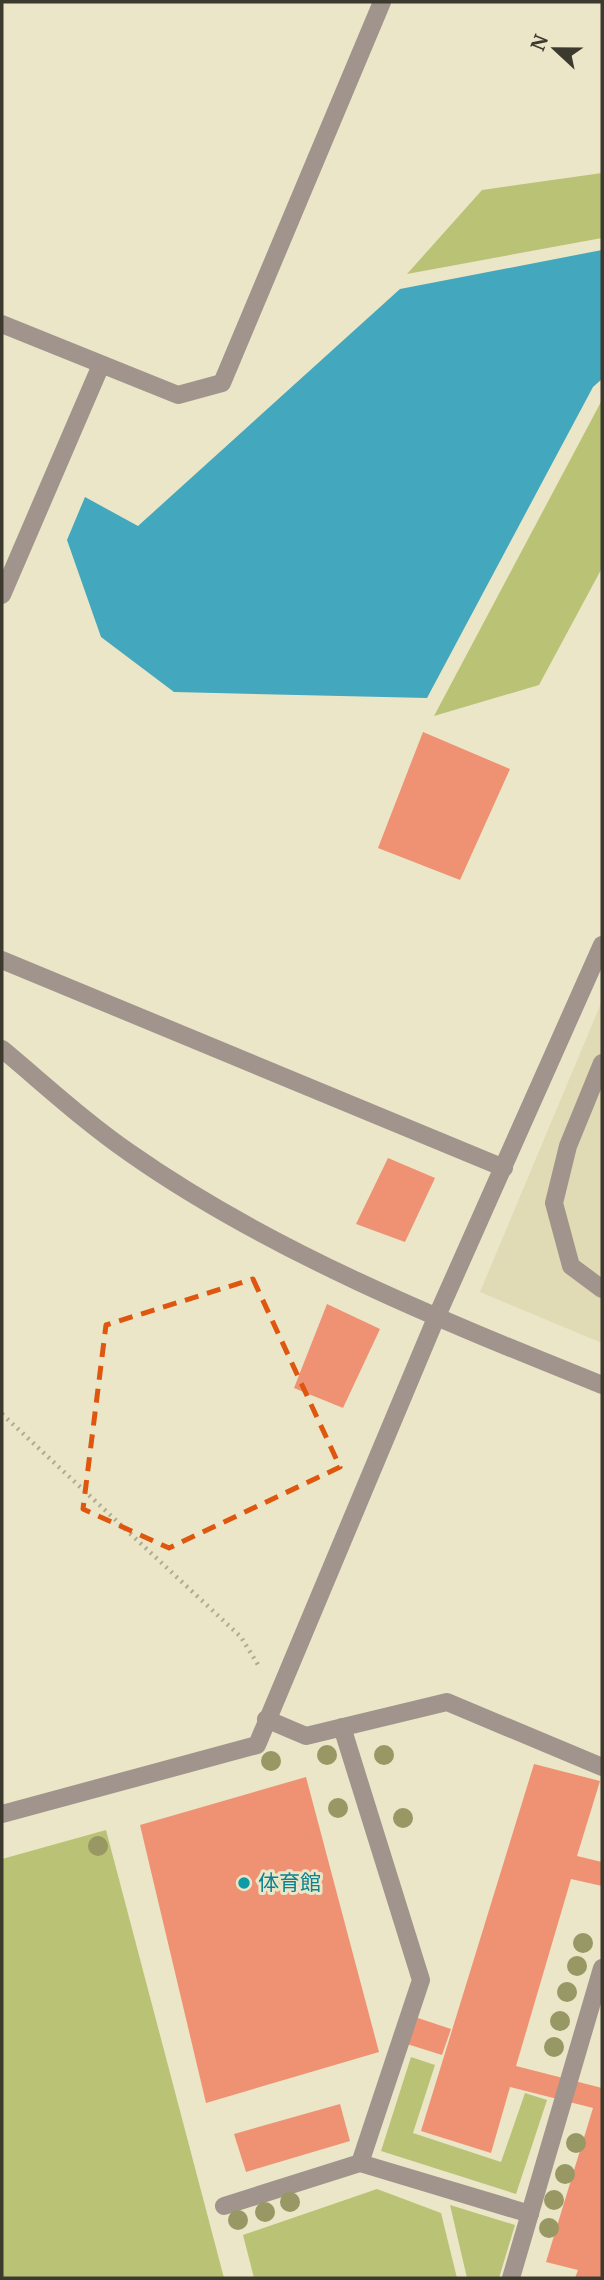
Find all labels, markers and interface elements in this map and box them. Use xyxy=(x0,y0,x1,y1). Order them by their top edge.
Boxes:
north arrow xyxy=(520,14,590,84)
text: N xyxy=(525,31,553,54)
place label: 体育館 xyxy=(258,1869,321,1896)
marker: 体育館 xyxy=(236,1875,252,1891)

